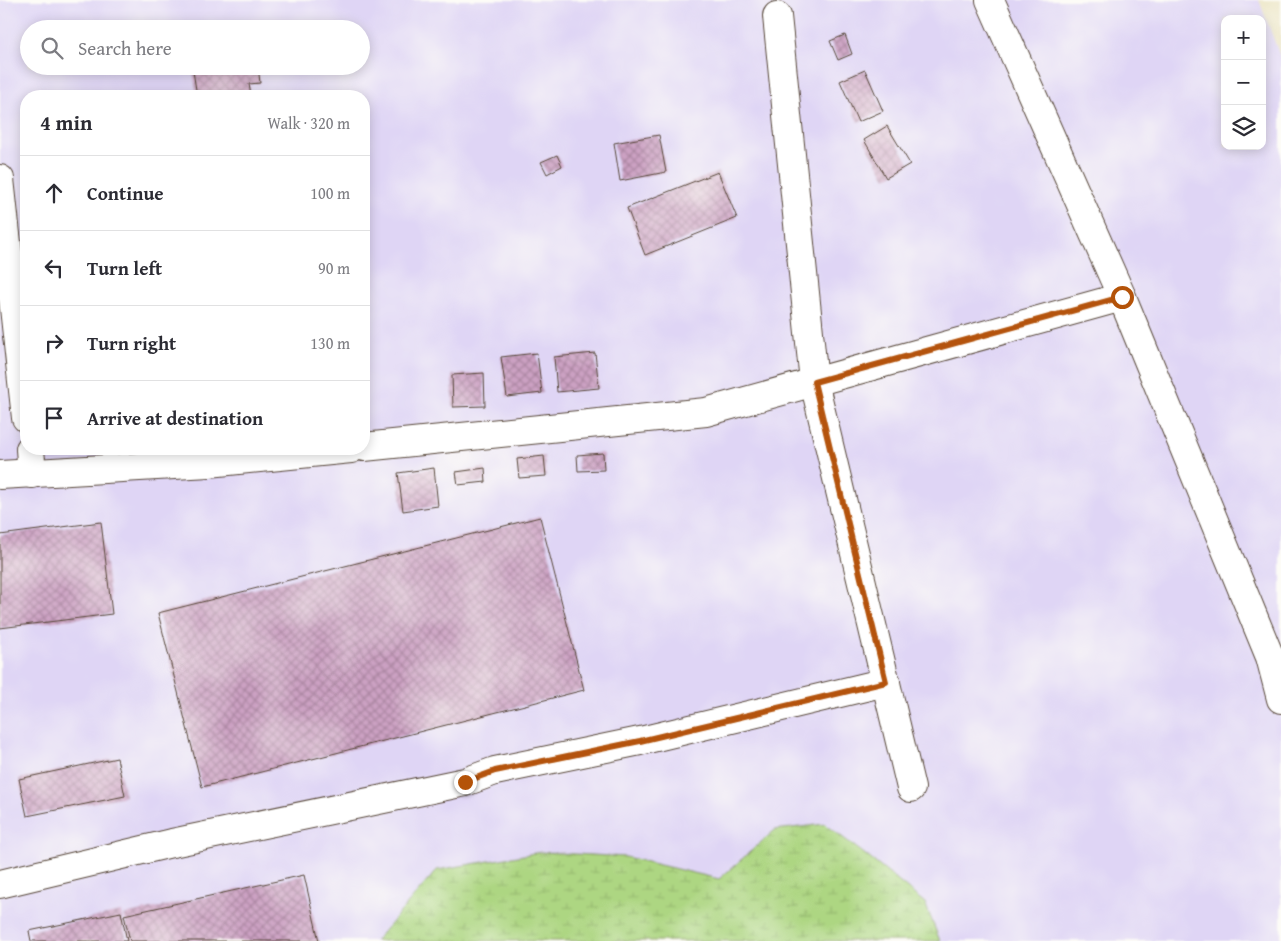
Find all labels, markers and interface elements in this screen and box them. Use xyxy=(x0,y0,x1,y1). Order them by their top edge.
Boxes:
map controls xyxy=(1221,15,1266,150)
button: + xyxy=(1221,15,1266,60)
search box xyxy=(20,20,370,75)
icon: search xyxy=(38,34,66,62)
text: Search here xyxy=(78,34,172,62)
button: − xyxy=(1221,60,1266,105)
button: layers xyxy=(1221,105,1266,150)
text: 4 min xyxy=(40,107,92,138)
text: Walk · 320 m xyxy=(267,111,350,135)
icon: ahead xyxy=(40,179,68,207)
text: Continue xyxy=(87,179,164,207)
text: 100 m xyxy=(310,181,350,205)
icon: left xyxy=(40,254,68,282)
text: Turn left xyxy=(87,254,162,282)
text: 90 m xyxy=(318,256,350,280)
route start xyxy=(1111,286,1134,309)
icon: right xyxy=(40,329,68,357)
text: Turn right xyxy=(87,329,176,357)
text: 130 m xyxy=(310,331,350,355)
icon: arrive xyxy=(40,404,68,432)
text: Arrive at destination xyxy=(87,404,263,432)
route end xyxy=(454,771,477,794)

